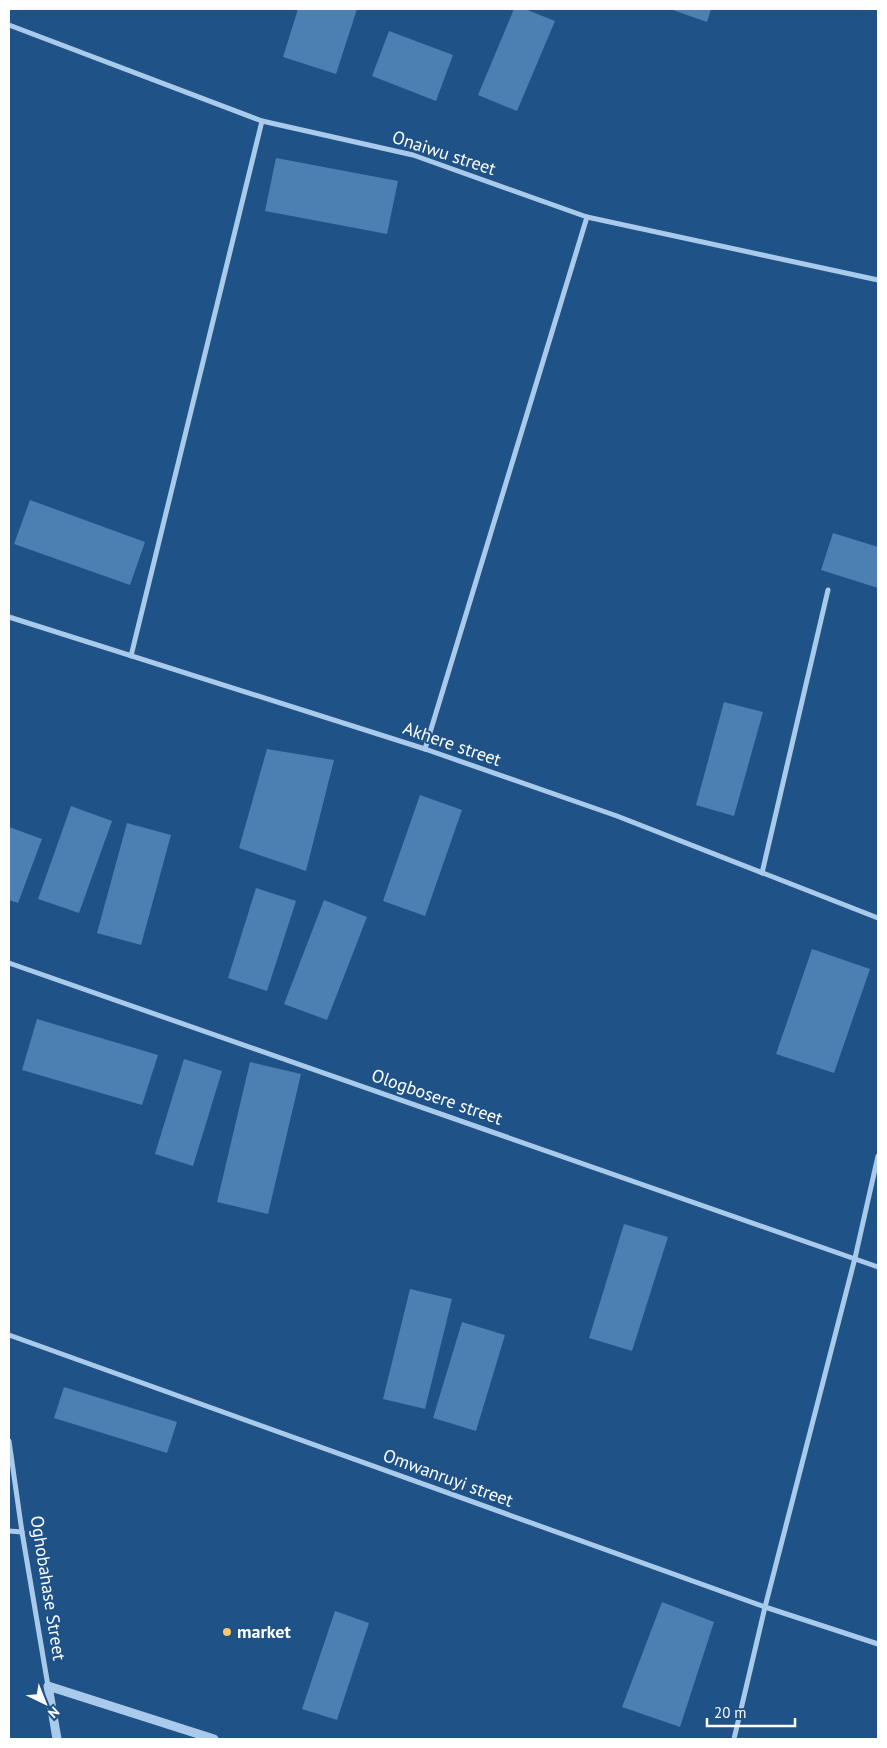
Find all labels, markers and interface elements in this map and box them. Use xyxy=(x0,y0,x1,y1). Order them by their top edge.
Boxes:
street label: Onaiwu street xyxy=(389,125,499,180)
street label: Akhere street xyxy=(400,716,504,771)
street label: Ologbosere street xyxy=(369,1063,506,1130)
street label: Omwanruyi street xyxy=(380,1443,516,1512)
street label: Oghobahase Street xyxy=(26,1514,71,1662)
place label: market xyxy=(237,1620,292,1643)
marker: market xyxy=(221,1626,233,1638)
north arrow xyxy=(20,1678,70,1728)
scale bar xyxy=(707,1696,794,1728)
text: N xyxy=(44,1703,63,1722)
text: 20 m xyxy=(714,1703,747,1722)

